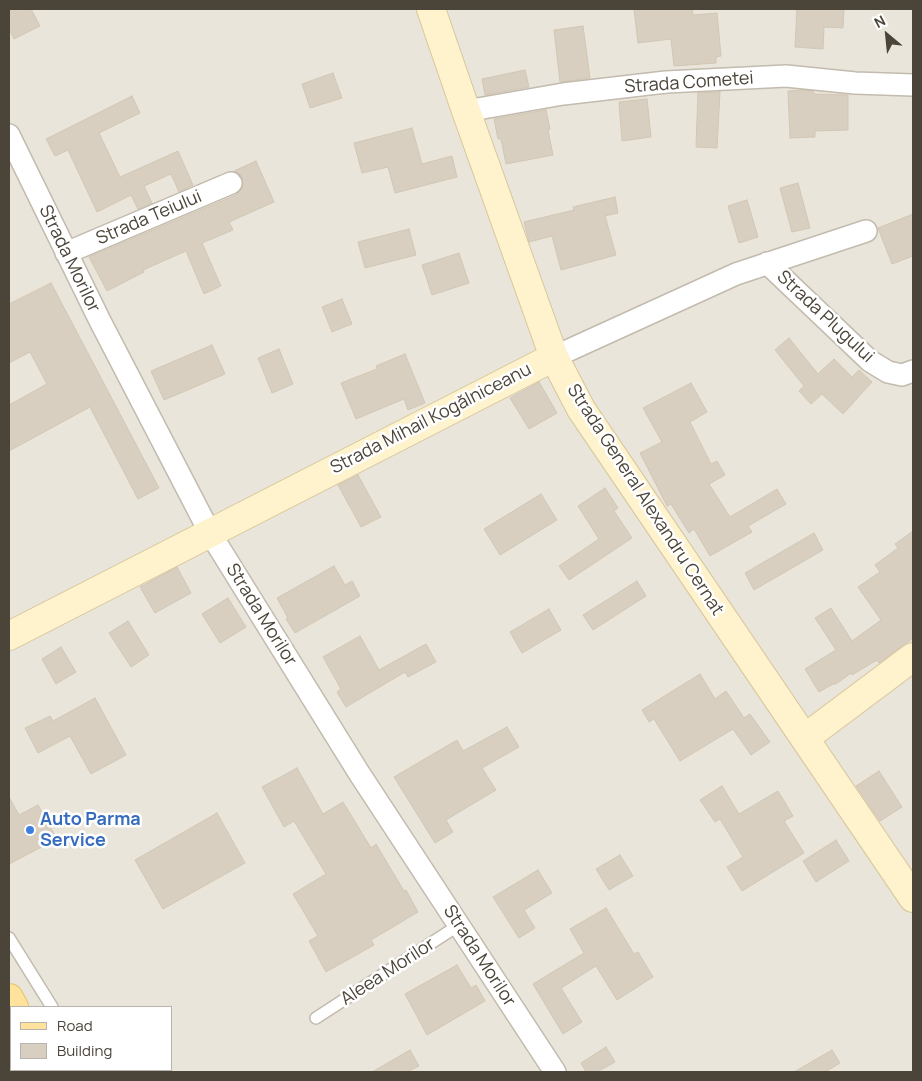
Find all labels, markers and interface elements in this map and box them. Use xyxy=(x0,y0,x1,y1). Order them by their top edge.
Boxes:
north arrow xyxy=(862,10,912,60)
text: N xyxy=(871,11,889,32)
street label: Strada Cometei xyxy=(624,68,754,98)
street label: Strada Teiului xyxy=(93,186,205,250)
street label: Strada Morilor xyxy=(34,202,104,316)
street label: Strada Plugului xyxy=(772,267,878,367)
street label: Strada Mihail Kogălniceanu xyxy=(327,359,535,479)
street label: Strada General Alexandru Cernat xyxy=(562,380,728,620)
street label: Strada Morilor xyxy=(221,560,301,670)
place label: Auto Parma Service xyxy=(40,809,141,852)
marker: Auto Parma Service xyxy=(24,824,36,836)
street label: Strada Morilor xyxy=(438,901,520,1011)
street label: Aleea Morilor xyxy=(337,934,439,1010)
legend xyxy=(10,1006,172,1071)
text: Road xyxy=(57,1015,93,1036)
text: Building xyxy=(57,1040,112,1061)

